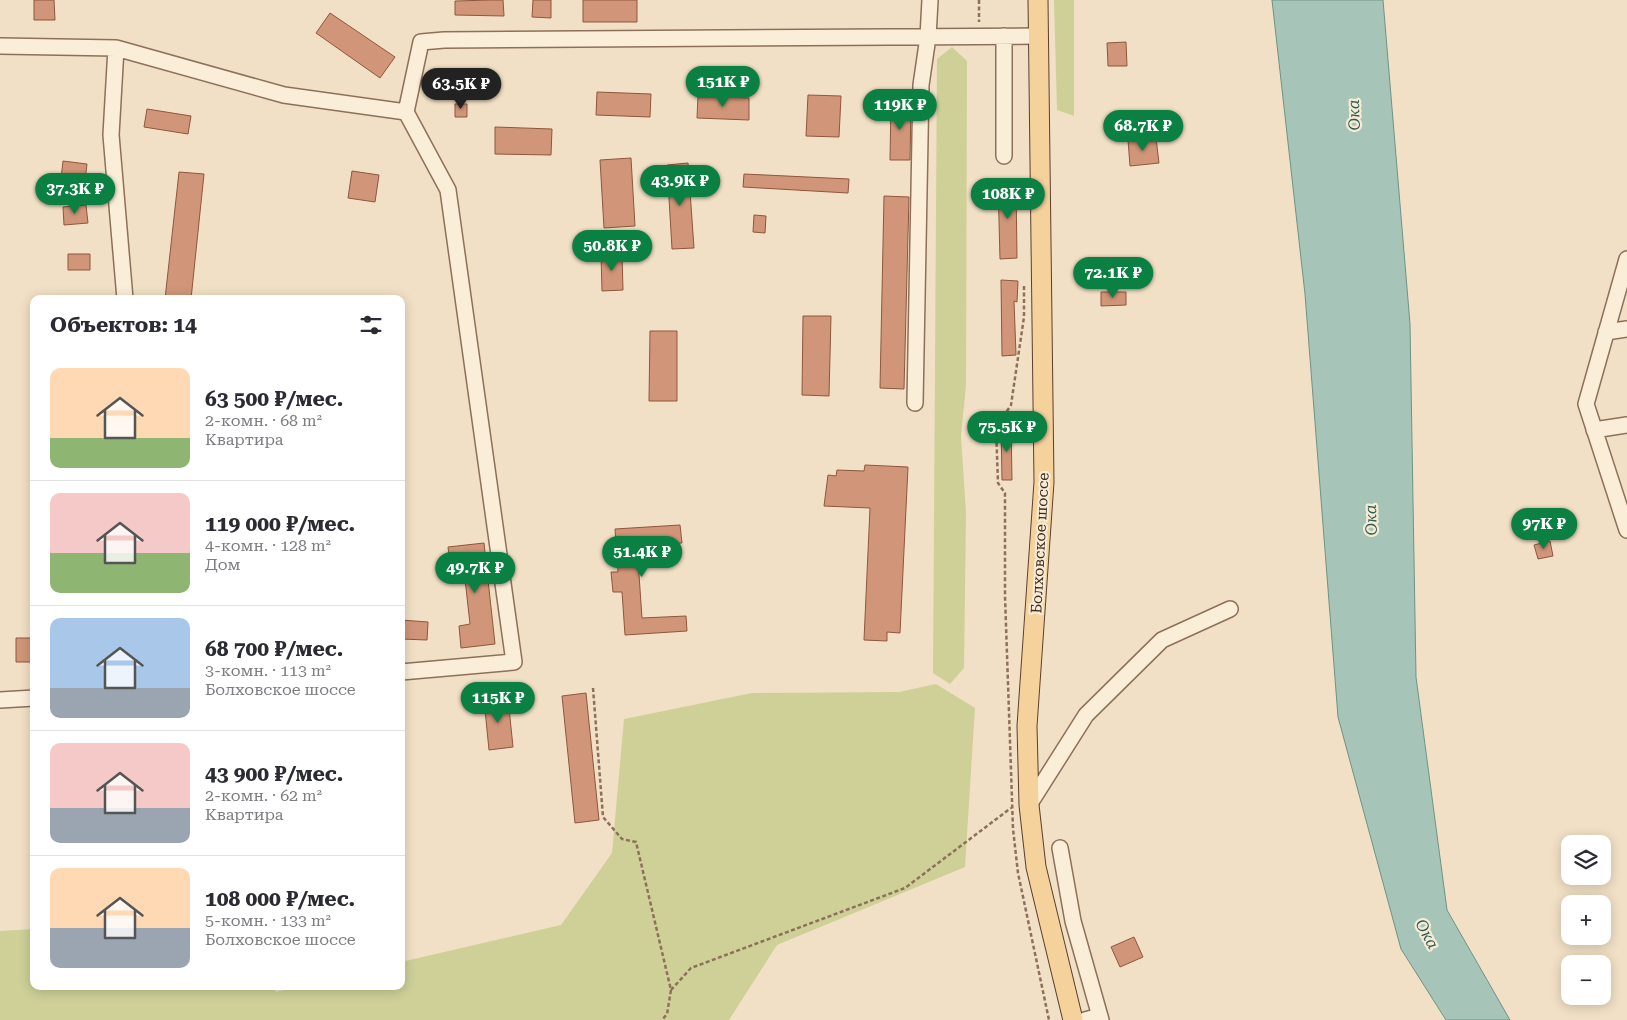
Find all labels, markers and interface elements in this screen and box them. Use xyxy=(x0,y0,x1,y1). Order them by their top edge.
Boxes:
pin: 151K ₽ xyxy=(682,66,764,108)
pin: 63.5K ₽ xyxy=(415,68,507,110)
text: 151K ₽ xyxy=(697,72,749,91)
text: 63.5K ₽ xyxy=(432,74,490,93)
pin: 119K ₽ xyxy=(859,88,941,131)
text: 119K ₽ xyxy=(874,95,926,114)
water label: Ока xyxy=(1344,99,1364,131)
pin: 68.7K ₽ xyxy=(1097,110,1189,152)
text: 68.7K ₽ xyxy=(1114,116,1172,135)
pin: 43.9K ₽ xyxy=(634,164,726,207)
text: 43.9K ₽ xyxy=(651,171,709,190)
pin: 37.3K ₽ xyxy=(29,172,121,215)
pin: 108K ₽ xyxy=(967,178,1049,220)
text: 37.3K ₽ xyxy=(46,179,104,198)
text: 108K ₽ xyxy=(982,184,1034,203)
pin: 50.8K ₽ xyxy=(566,230,658,272)
text: 50.8K ₽ xyxy=(583,236,641,255)
pin: 72.1K ₽ xyxy=(1067,256,1159,299)
text: 72.1K ₽ xyxy=(1084,263,1142,282)
icon: filters xyxy=(357,311,385,339)
text: Объектов: 14 xyxy=(50,313,197,337)
text: 63 500 ₽/мес. xyxy=(205,387,343,411)
icon: home xyxy=(90,388,150,448)
pin: 75.5K ₽ xyxy=(961,410,1053,453)
text: 2-комн. · 68 m² xyxy=(205,411,322,430)
text: 75.5K ₽ xyxy=(978,417,1036,436)
text: Квартира xyxy=(205,430,283,449)
street label: Болховское шоссе xyxy=(1027,472,1053,614)
water label: Ока xyxy=(1361,504,1381,536)
pin: 97K ₽ xyxy=(1509,508,1579,550)
text: 119 000 ₽/мес. xyxy=(205,512,355,536)
icon: home xyxy=(90,513,150,573)
text: 97K ₽ xyxy=(1522,514,1566,533)
text: 4-комн. · 128 m² xyxy=(205,536,331,555)
pin: 51.4K ₽ xyxy=(596,536,688,578)
text: 51.4K ₽ xyxy=(613,542,671,561)
pin: 49.7K ₽ xyxy=(429,552,521,594)
text: Дом xyxy=(205,555,241,574)
text: 49.7K ₽ xyxy=(446,558,504,577)
text: 68 700 ₽/мес. xyxy=(205,637,343,661)
icon: home xyxy=(90,638,150,698)
text: 3-комн. · 113 m² xyxy=(205,661,331,680)
text: Болховское шоссе xyxy=(205,680,356,699)
pin: 115K ₽ xyxy=(457,682,539,724)
text: 115K ₽ xyxy=(472,688,524,707)
text: 43 900 ₽/мес. xyxy=(205,762,343,786)
icon: home xyxy=(90,763,150,823)
text: 2-комн. · 62 m² xyxy=(205,786,322,805)
text: Квартира xyxy=(205,805,283,824)
map controls xyxy=(1561,835,1611,1005)
button: layers xyxy=(1561,835,1611,885)
text: 108 000 ₽/мес. xyxy=(205,887,355,911)
icon: home xyxy=(90,888,150,948)
button: + xyxy=(1561,895,1611,945)
text: 5-комн. · 133 m² xyxy=(205,911,331,930)
water label: Ока xyxy=(1411,916,1443,952)
text: Болховское шоссе xyxy=(205,930,356,949)
button: − xyxy=(1561,955,1611,1005)

